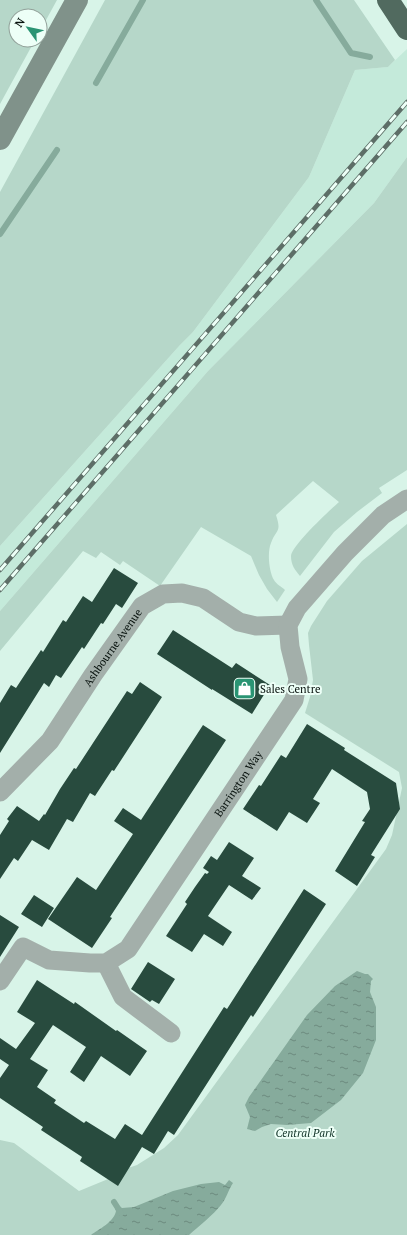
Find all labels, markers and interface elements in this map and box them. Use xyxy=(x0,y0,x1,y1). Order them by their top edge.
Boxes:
north arrow xyxy=(8,8,48,48)
text: N xyxy=(11,15,28,30)
street label: Ashbourne Avenue xyxy=(80,605,145,689)
shop icon: Sales Centre xyxy=(231,676,257,702)
place label: Sales Centre xyxy=(260,682,321,696)
street label: Barrington Way xyxy=(211,748,266,819)
park label: Central Park xyxy=(275,1126,335,1140)

